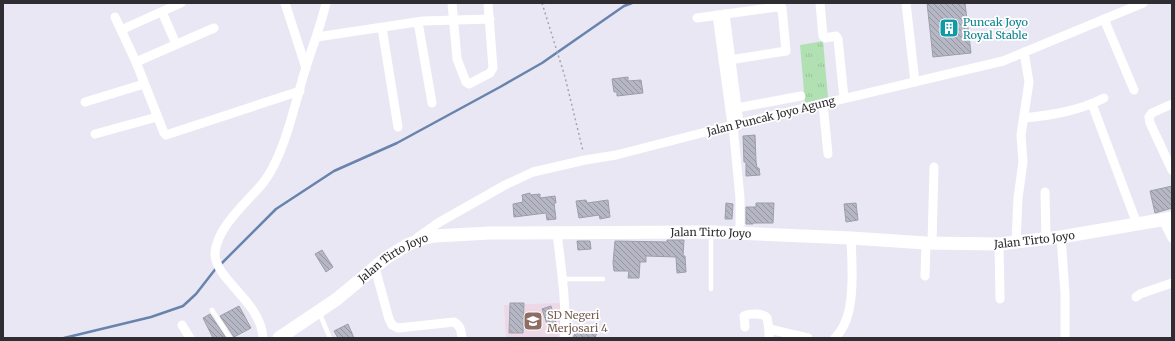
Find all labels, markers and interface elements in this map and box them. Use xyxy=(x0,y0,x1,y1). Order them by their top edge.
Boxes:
place label: Puncak Joyo Royal Stable xyxy=(963,15,1029,42)
building icon: Puncak Joyo Royal Stable xyxy=(938,17,960,39)
street label: Jalan Puncak Joyo Agung xyxy=(704,93,837,139)
street label: Jalan Tirto Joyo xyxy=(669,225,752,241)
street label: Jalan Tirto Joyo xyxy=(993,228,1076,251)
street label: Jalan Tirto Joyo xyxy=(354,230,431,286)
place label: SD Negeri Merjosari 4 xyxy=(547,308,608,335)
school or university icon: SD Negeri Merjosari 4 xyxy=(522,310,544,332)

